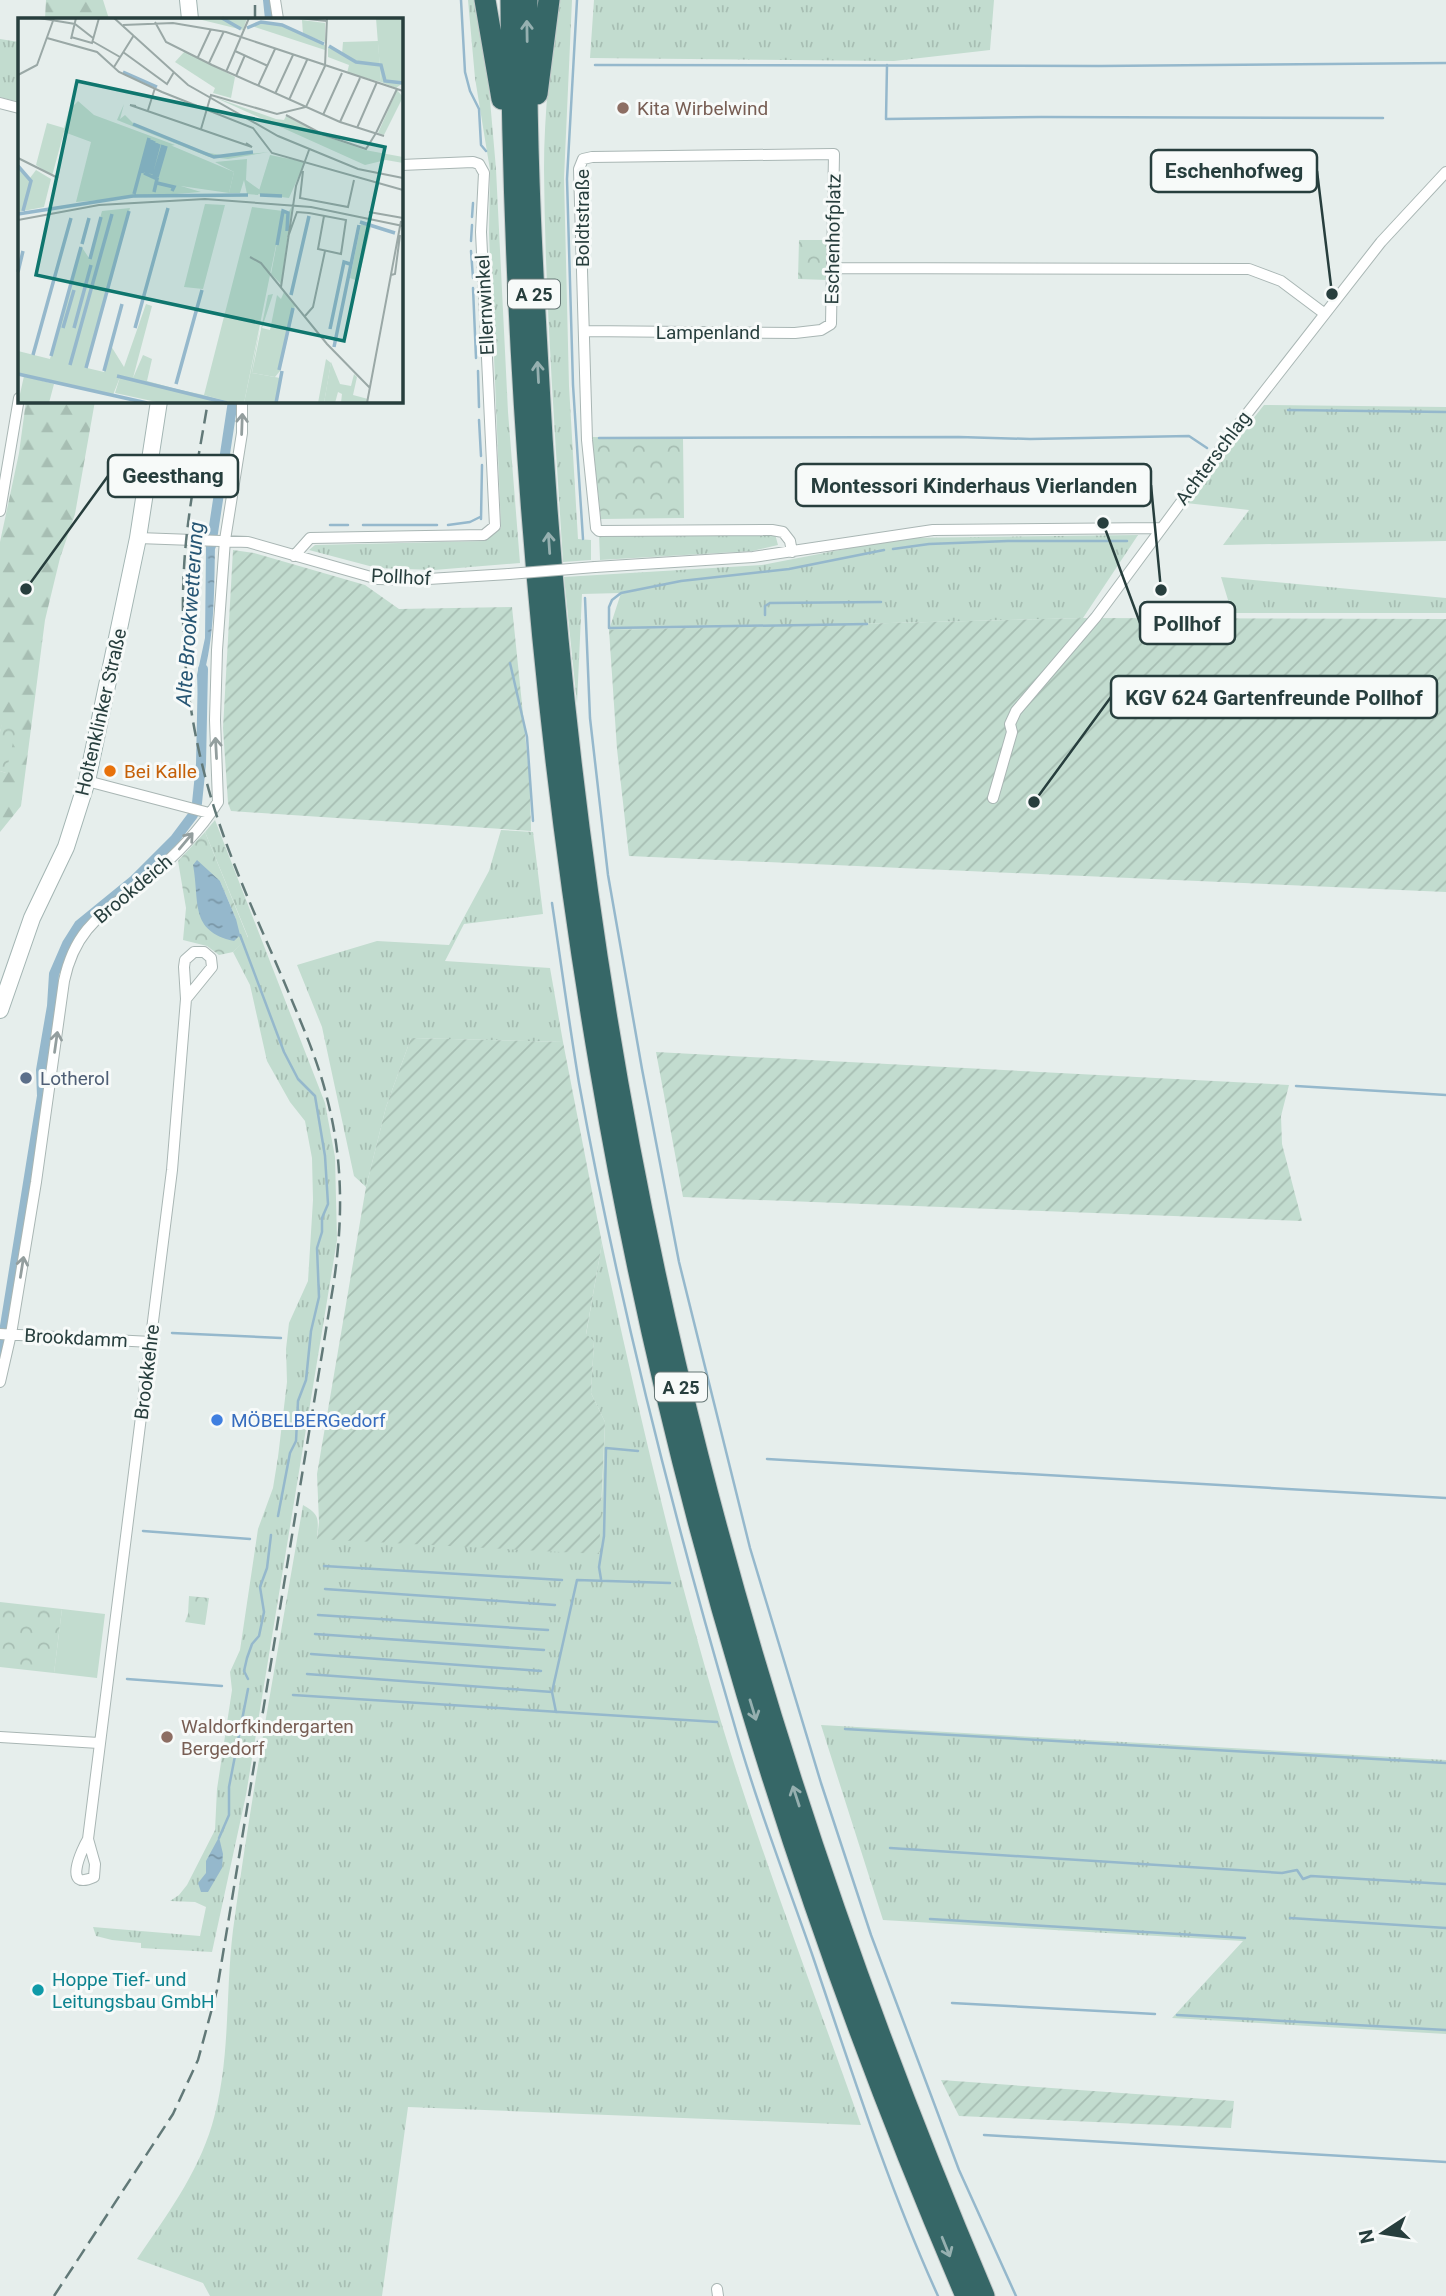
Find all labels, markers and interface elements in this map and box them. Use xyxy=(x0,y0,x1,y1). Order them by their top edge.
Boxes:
inset map xyxy=(18,18,402,402)
one-way arrow xyxy=(520,20,534,43)
place label: Kita Wirbelwind xyxy=(637,97,768,120)
marker: Kita Wirbelwind xyxy=(615,100,631,116)
callout: Eschenhofweg xyxy=(1151,150,1317,192)
text: Eschenhofweg xyxy=(1165,159,1303,183)
street label: Boldtstraße xyxy=(571,169,594,267)
street label: Eschenhofplatz xyxy=(820,173,846,305)
street label: Ellernwinkel xyxy=(471,254,499,356)
road number: A 25 xyxy=(508,280,560,308)
street label: Lampenland xyxy=(656,321,760,344)
one-way arrow xyxy=(531,361,544,383)
street label: Achterschlag xyxy=(1170,407,1256,509)
one-way arrow xyxy=(235,413,248,436)
callout: Geesthang xyxy=(108,455,238,497)
text: Geesthang xyxy=(122,464,224,488)
callout: Montessori Kinderhaus Vierlanden xyxy=(796,464,1151,506)
text: Montessori Kinderhaus Vierlanden xyxy=(811,474,1137,498)
water label: Alte Brookwetterung xyxy=(172,521,208,708)
one-way arrow xyxy=(542,532,555,554)
street label: Pollhof xyxy=(371,564,432,590)
callout: Pollhof xyxy=(1140,602,1235,644)
text: Pollhof xyxy=(1153,612,1221,636)
street label: Holtenklinker Straße xyxy=(71,626,131,798)
callout: KGV 624 Gartenfreunde Pollhof xyxy=(1111,676,1437,718)
text: KGV 624 Gartenfreunde Pollhof xyxy=(1125,686,1423,710)
one-way arrow xyxy=(210,737,223,760)
place label: Bei Kalle xyxy=(124,760,197,783)
marker: Bei Kalle xyxy=(102,763,118,779)
one-way arrow xyxy=(178,832,194,850)
street label: Brookdeich xyxy=(89,850,177,928)
one-way arrow xyxy=(50,1031,63,1054)
place label: Lotherol xyxy=(40,1067,110,1090)
marker: Lotherol xyxy=(18,1070,34,1086)
one-way arrow xyxy=(16,1256,29,1279)
street label: Brookkehre xyxy=(130,1323,164,1421)
street label: Brookdamm xyxy=(24,1324,128,1352)
road number: A 25 xyxy=(655,1372,707,1402)
place label: MÖBELBERGedorf xyxy=(231,1409,386,1432)
marker: MÖBELBERGedorf xyxy=(209,1412,225,1428)
one-way arrow xyxy=(748,1699,760,1721)
place label: Waldorfkindergarten Bergedorf xyxy=(181,1715,354,1760)
marker: Waldorfkindergarten Bergedorf xyxy=(159,1729,175,1745)
one-way arrow xyxy=(789,1786,802,1808)
place label: Hoppe Tief- und Leitungsbau GmbH xyxy=(52,1968,215,2013)
marker: Hoppe Tief- und Leitungsbau GmbH xyxy=(30,1982,46,1998)
north arrow xyxy=(1348,2198,1418,2268)
text: N xyxy=(1354,2227,1380,2245)
one-way arrow xyxy=(940,2236,953,2257)

